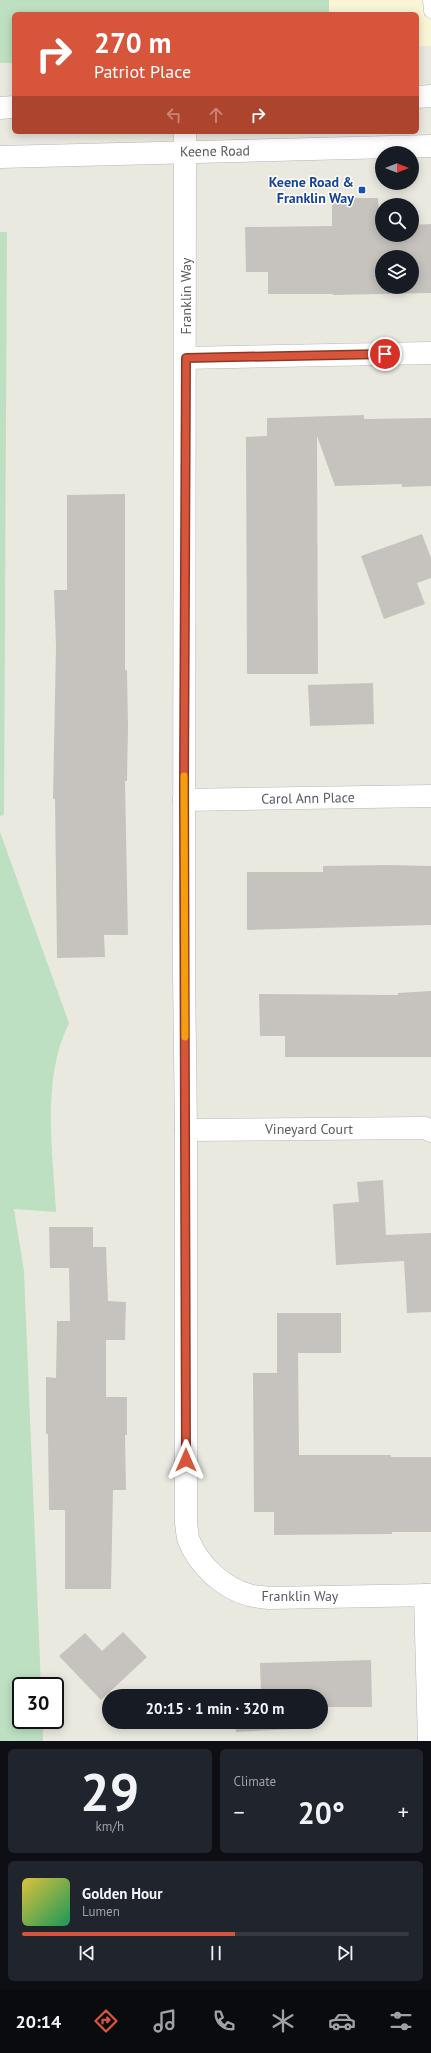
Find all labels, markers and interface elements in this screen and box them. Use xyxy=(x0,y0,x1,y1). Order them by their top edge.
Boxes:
text: 270 m xyxy=(94,24,171,61)
icon: right xyxy=(28,28,80,80)
text: Patriot Place xyxy=(94,60,191,83)
icon: left xyxy=(163,104,185,126)
icon: ahead xyxy=(205,104,227,126)
icon: right xyxy=(247,104,269,126)
street label: Keene Road xyxy=(180,141,250,161)
north arrow xyxy=(375,146,419,190)
map controls xyxy=(375,146,419,294)
place label: Keene Road & Franklin Way xyxy=(269,173,354,207)
marker: Keene Road & Franklin Way xyxy=(357,185,367,195)
button: search xyxy=(375,198,419,242)
button: layers xyxy=(375,250,419,294)
street label: Franklin Way xyxy=(177,257,195,334)
pin xyxy=(368,337,402,371)
icon: arrive xyxy=(374,343,396,365)
street label: Carol Ann Place xyxy=(261,788,355,808)
street label: Vineyard Court xyxy=(264,1120,353,1138)
position arrow xyxy=(165,1439,207,1481)
street label: Franklin Way xyxy=(262,1587,339,1605)
speed limit sign: 30 xyxy=(12,1677,64,1729)
text: 20:15 · 1 min · 320 m xyxy=(146,1699,284,1718)
text: 29 xyxy=(80,1758,139,1825)
text: Climate xyxy=(234,1773,276,1790)
text: 20° xyxy=(298,1793,345,1832)
text: − xyxy=(234,1798,245,1826)
text: + xyxy=(398,1798,409,1826)
text: km/h xyxy=(96,1818,124,1835)
text: Golden Hour xyxy=(82,1884,162,1903)
text: Lumen xyxy=(82,1903,120,1920)
icon: previous xyxy=(76,1942,98,1964)
icon: pause xyxy=(205,1942,227,1964)
icon: next xyxy=(334,1942,356,1964)
icon: directions xyxy=(92,2007,120,2035)
icon: music xyxy=(151,2007,179,2035)
icon: phone xyxy=(210,2007,238,2035)
icon: climate xyxy=(269,2007,297,2035)
icon: car xyxy=(328,2007,356,2035)
icon: filters xyxy=(387,2007,415,2035)
text: 20:14 xyxy=(16,2010,61,2033)

